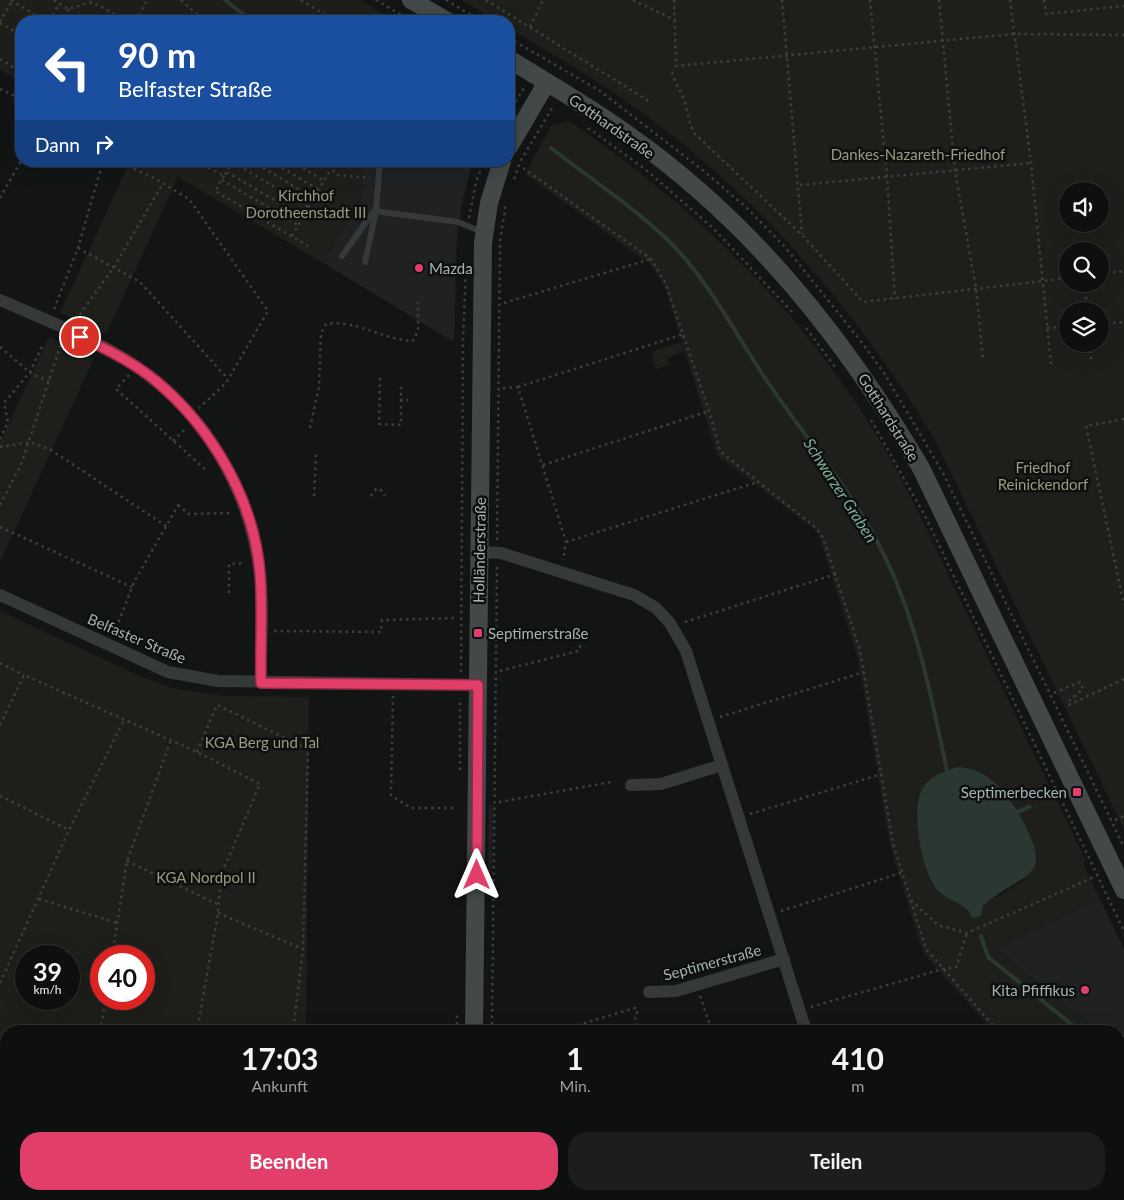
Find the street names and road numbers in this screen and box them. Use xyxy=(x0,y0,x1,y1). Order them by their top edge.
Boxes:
street label: Gotthardstraße xyxy=(566,90,658,162)
street label: Gotthardstraße xyxy=(855,370,923,464)
street label: Holländerstraße xyxy=(469,497,489,603)
street label: Belfaster Straße xyxy=(85,609,189,667)
street label: Septimerstraße xyxy=(661,940,763,984)

